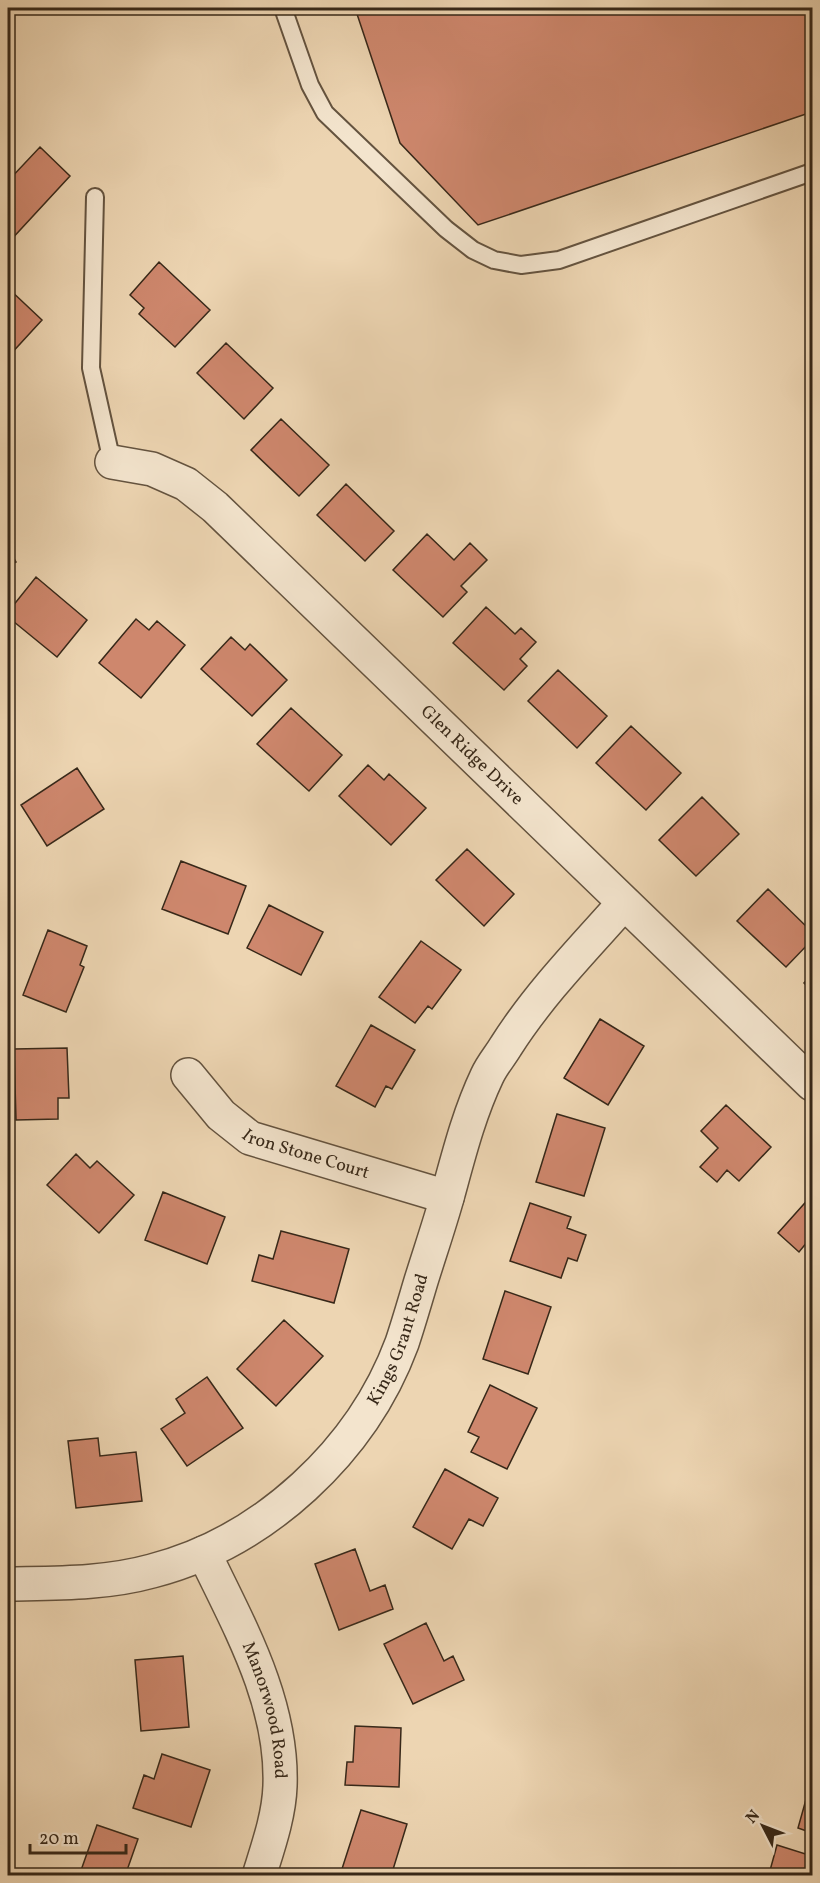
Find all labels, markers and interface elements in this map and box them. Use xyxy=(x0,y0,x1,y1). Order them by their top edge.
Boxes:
street label: Glen Ridge Drive xyxy=(415,699,529,811)
street label: Iron Stone Court xyxy=(236,1123,372,1186)
street label: Kings Grant Road xyxy=(362,1270,435,1410)
street label: Manorwood Road xyxy=(235,1638,293,1779)
north arrow xyxy=(733,1796,793,1856)
text: N xyxy=(741,1805,766,1829)
scale bar xyxy=(30,1817,126,1855)
text: 20 m xyxy=(39,1827,79,1852)

